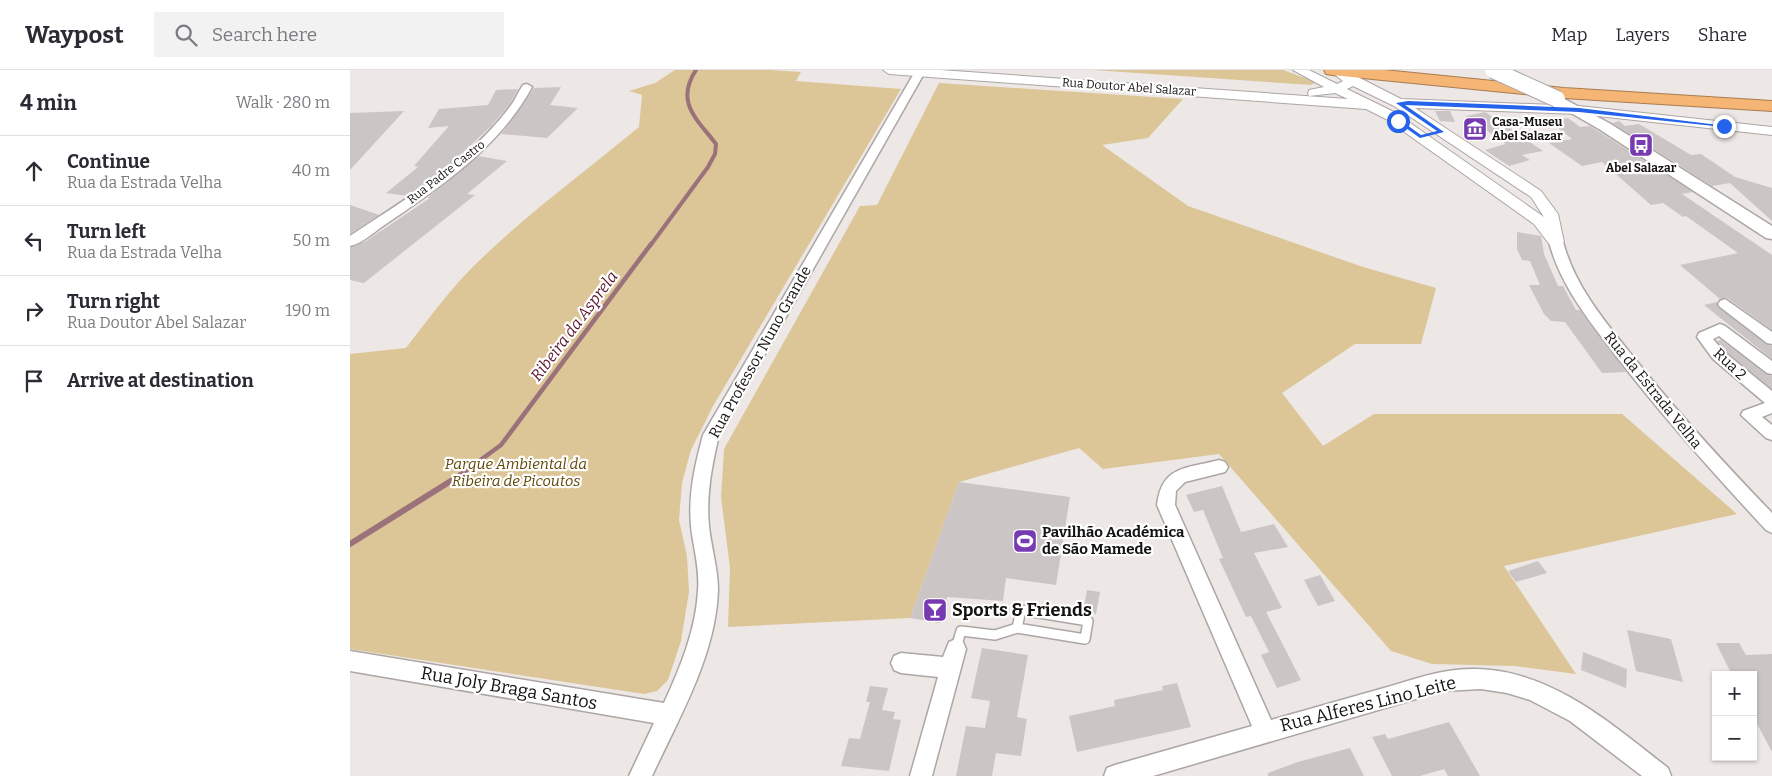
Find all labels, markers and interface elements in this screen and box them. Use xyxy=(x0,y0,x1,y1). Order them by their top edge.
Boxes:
search box xyxy=(154,12,504,57)
text: Waypost xyxy=(25,21,124,49)
icon: search xyxy=(172,21,200,49)
text: Search here xyxy=(212,23,317,46)
text: Map xyxy=(1551,24,1587,46)
text: Layers xyxy=(1615,24,1670,46)
text: Share xyxy=(1698,24,1747,46)
street label: Rua Doutor Abel Salazar xyxy=(1061,75,1197,99)
text: 4 min xyxy=(20,90,77,116)
text: Walk · 280 m xyxy=(236,93,330,112)
route start xyxy=(1387,110,1410,133)
place label: Casa-Museu Abel Salazar xyxy=(1492,115,1563,143)
route end xyxy=(1713,115,1736,138)
museum icon: Casa-Museu Abel Salazar xyxy=(1462,116,1488,142)
bus stop icon: Abel Salazar xyxy=(1628,132,1654,158)
street label: Rua Padre Castro xyxy=(404,137,488,207)
text: Continue xyxy=(67,150,150,173)
icon: ahead xyxy=(20,157,48,185)
text: 40 m xyxy=(292,161,330,180)
place label: Abel Salazar xyxy=(1606,161,1677,175)
text: Rua da Estrada Velha xyxy=(67,173,222,192)
text: Turn left xyxy=(67,220,146,243)
icon: left xyxy=(20,227,48,255)
text: 50 m xyxy=(293,231,330,250)
text: Rua da Estrada Velha xyxy=(67,243,222,262)
street label: Rua Professor Nuno Grande xyxy=(705,263,815,441)
water label: Ribeira da Asprela xyxy=(527,267,621,385)
text: Turn right xyxy=(67,290,160,313)
icon: right xyxy=(20,297,48,325)
text: 190 m xyxy=(285,301,330,320)
text: Rua Doutor Abel Salazar xyxy=(67,313,246,332)
street label: Rua da Estrada Velha xyxy=(1600,328,1706,452)
street label: Rua 2 xyxy=(1710,344,1750,384)
icon: arrive xyxy=(20,367,48,395)
text: Arrive at destination xyxy=(67,369,254,392)
park label: Parque Ambiental da Ribeira de Picoutos xyxy=(445,455,587,490)
place label: Pavilhão Académica de São Mamede xyxy=(1042,523,1185,558)
sports icon: Pavilhão Académica de São Mamede xyxy=(1012,528,1038,554)
bar icon: Sports & Friends xyxy=(922,597,948,623)
place label: Sports & Friends xyxy=(952,599,1092,621)
street label: Rua Joly Braga Santos xyxy=(419,662,599,714)
street label: Rua Alferes Lino Leite xyxy=(1278,671,1458,737)
map controls xyxy=(1712,671,1757,761)
button: + xyxy=(1712,671,1757,716)
button: − xyxy=(1712,716,1757,761)

